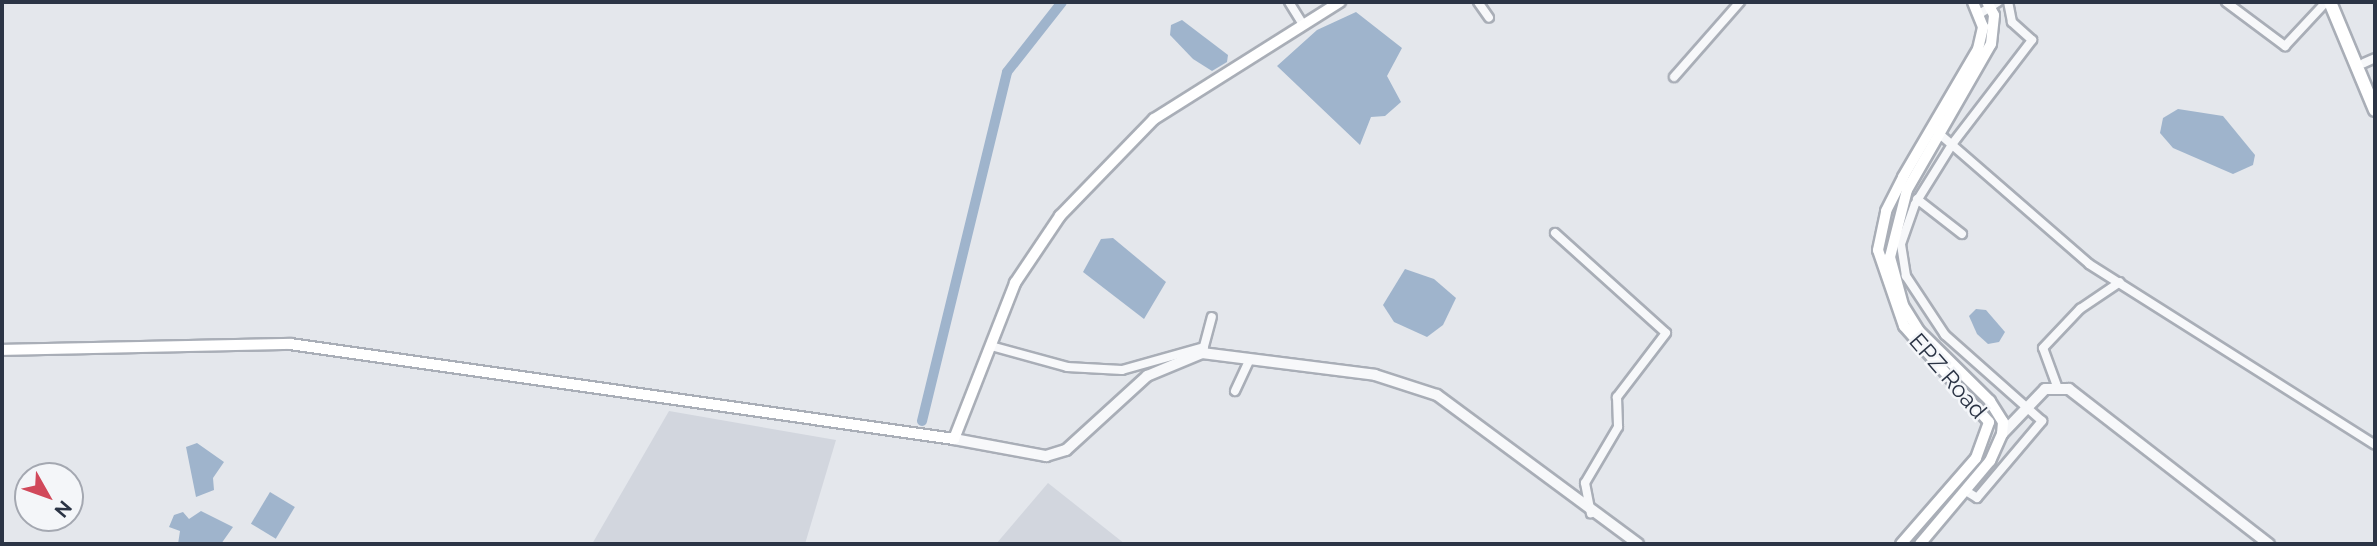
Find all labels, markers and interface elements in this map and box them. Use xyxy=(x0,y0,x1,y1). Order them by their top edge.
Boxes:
street label: EPZ Road xyxy=(1904,328,1992,424)
north arrow xyxy=(14,462,84,532)
text: N xyxy=(50,497,77,522)

